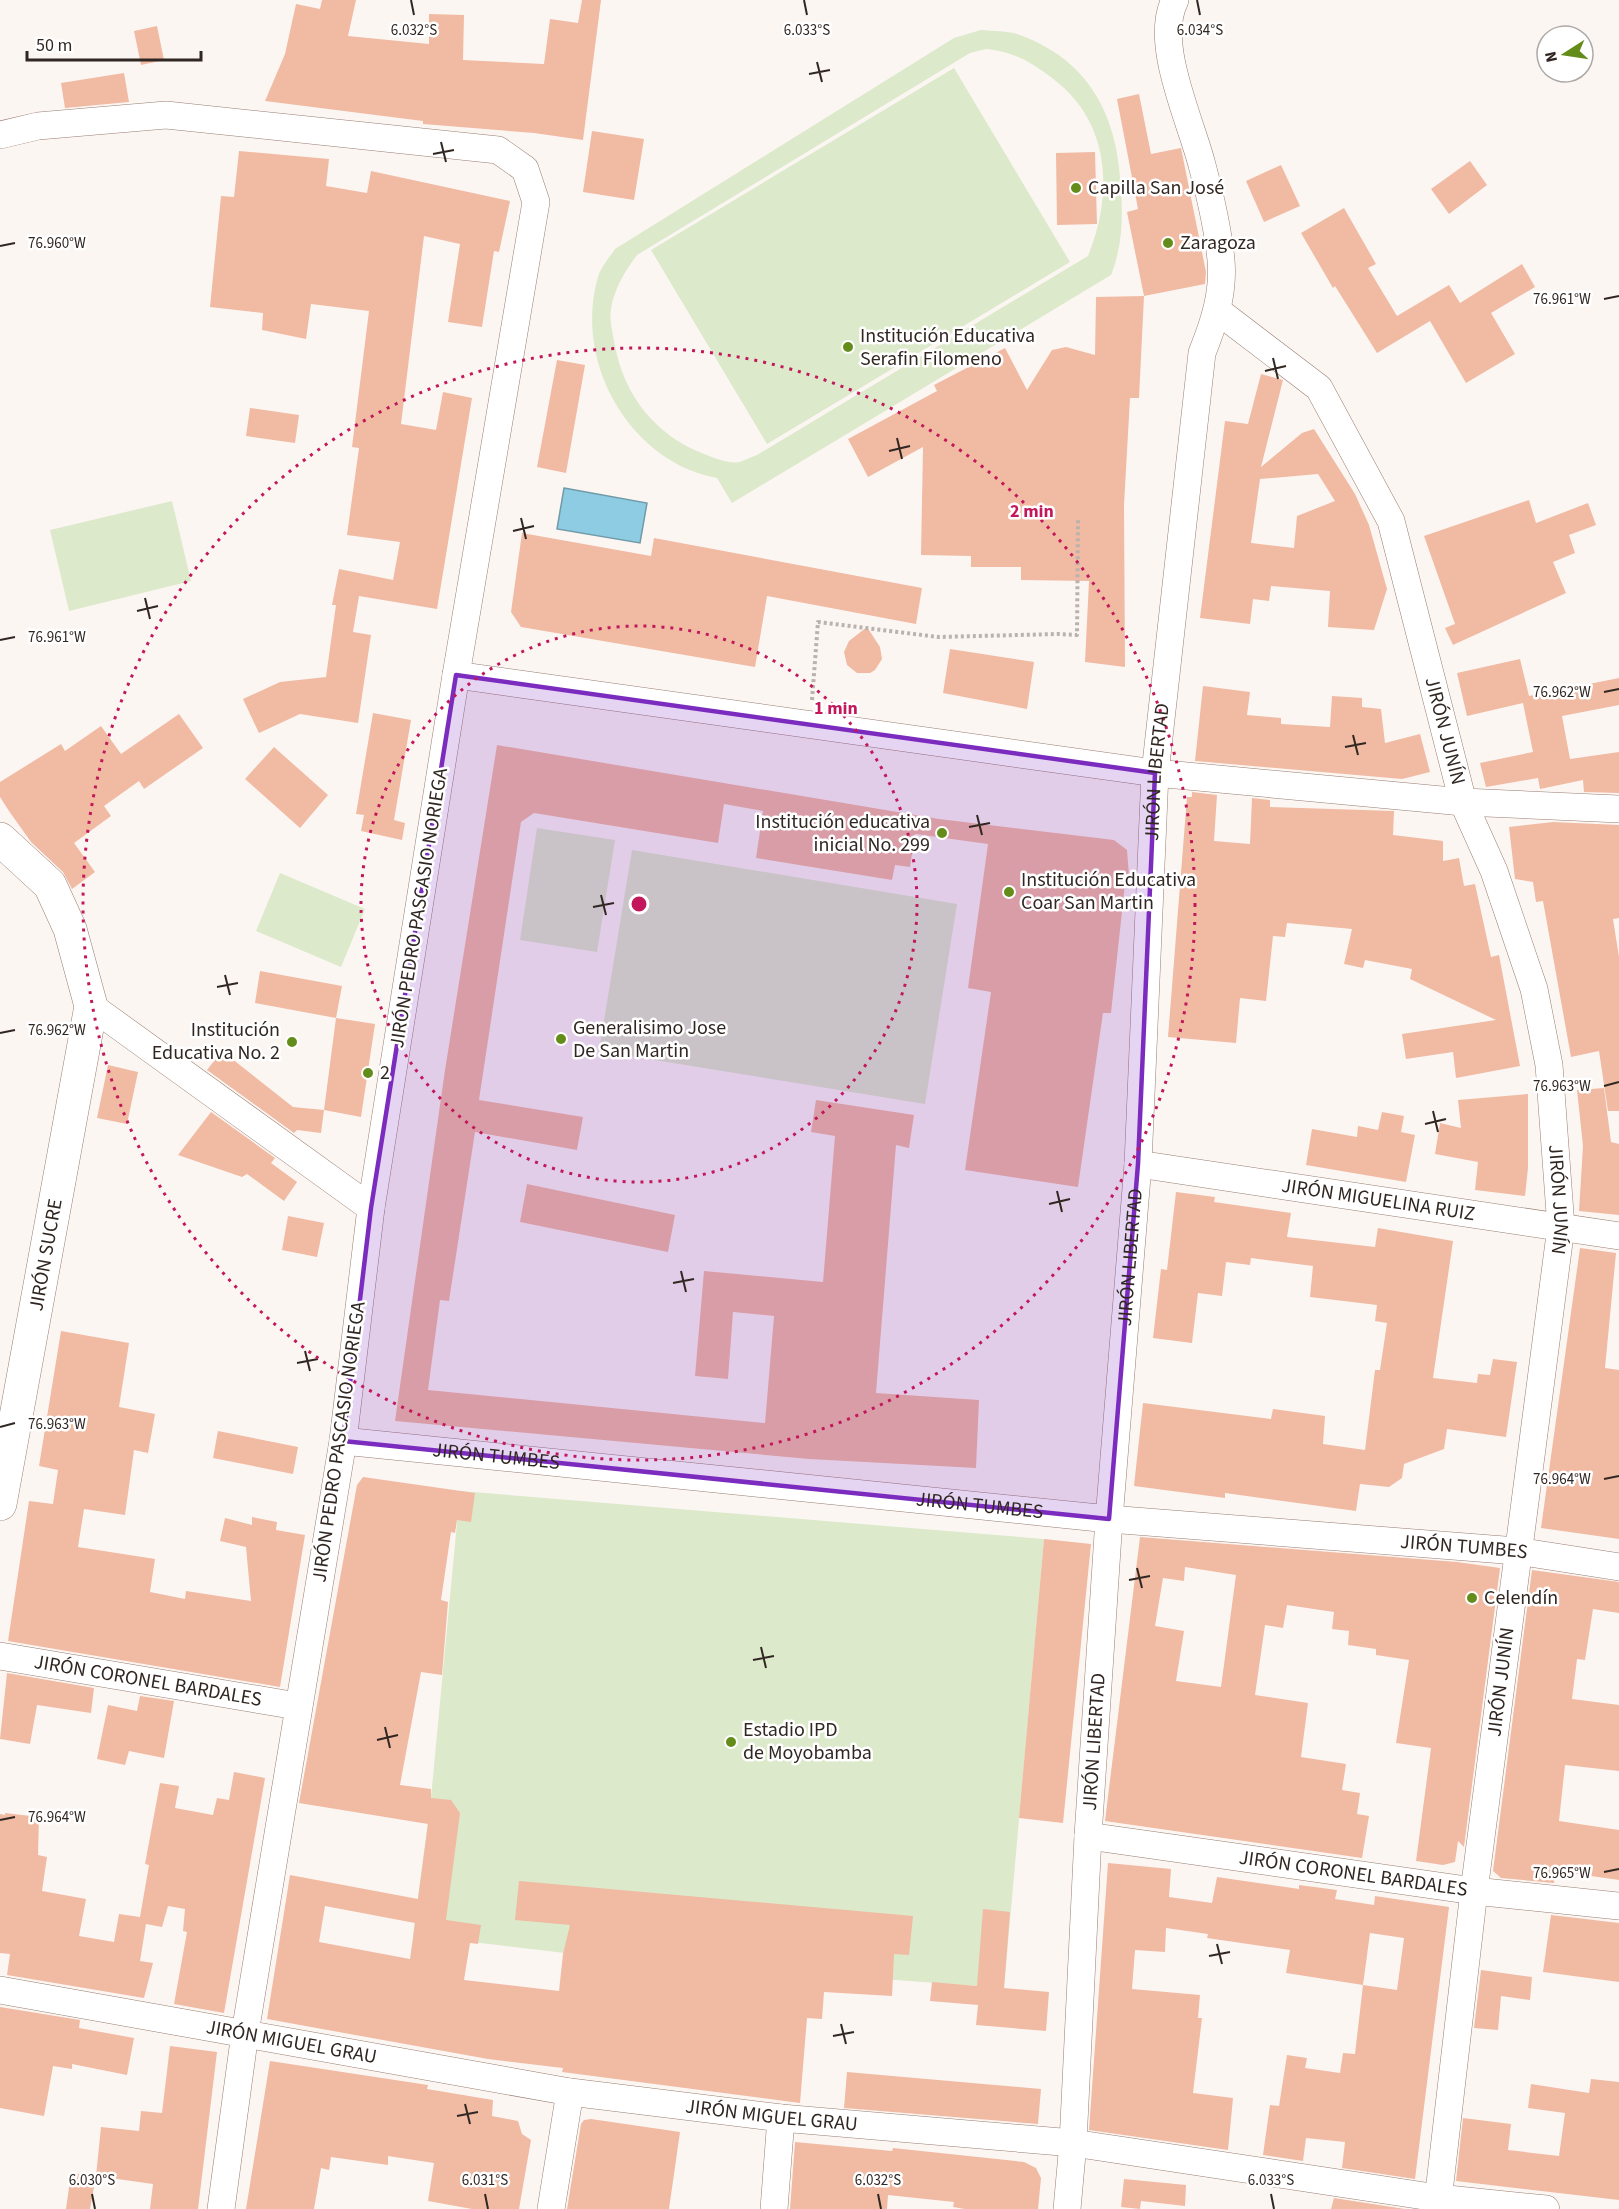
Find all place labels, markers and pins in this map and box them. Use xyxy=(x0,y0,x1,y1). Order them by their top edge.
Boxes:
place label: Capilla San José xyxy=(1088,174,1224,202)
marker: Capilla San José xyxy=(1069,181,1083,195)
place label: Zaragoza xyxy=(1180,229,1256,257)
marker: Zaragoza xyxy=(1161,236,1175,250)
place label: Institución Educativa Serafin Filomeno xyxy=(860,322,1035,373)
marker: Institución Educativa Serafin Filomeno xyxy=(841,340,855,354)
place label: Institución educativa inicial No. 299 xyxy=(755,808,930,859)
marker: Institución educativa inicial No. 299 xyxy=(935,826,949,840)
place label: Institución Educativa Coar San Martin xyxy=(1021,866,1196,917)
marker: Institución Educativa Coar San Martin xyxy=(1002,885,1016,899)
centre of rings xyxy=(629,894,649,914)
place label: Generalisimo Jose De San Martin xyxy=(573,1014,726,1065)
place label: Institución Educativa No. 2 xyxy=(152,1016,280,1067)
marker: Generalisimo Jose De San Martin xyxy=(554,1032,568,1046)
marker: Institución Educativa No. 2 xyxy=(285,1035,299,1049)
place label: 2 xyxy=(380,1059,390,1087)
marker: 2 xyxy=(361,1066,375,1080)
place label: Celendín xyxy=(1484,1584,1558,1612)
marker: Celendín xyxy=(1465,1591,1479,1605)
place label: Estadio IPD de Moyobamba xyxy=(743,1716,872,1767)
marker: Estadio IPD de Moyobamba xyxy=(724,1735,738,1749)

